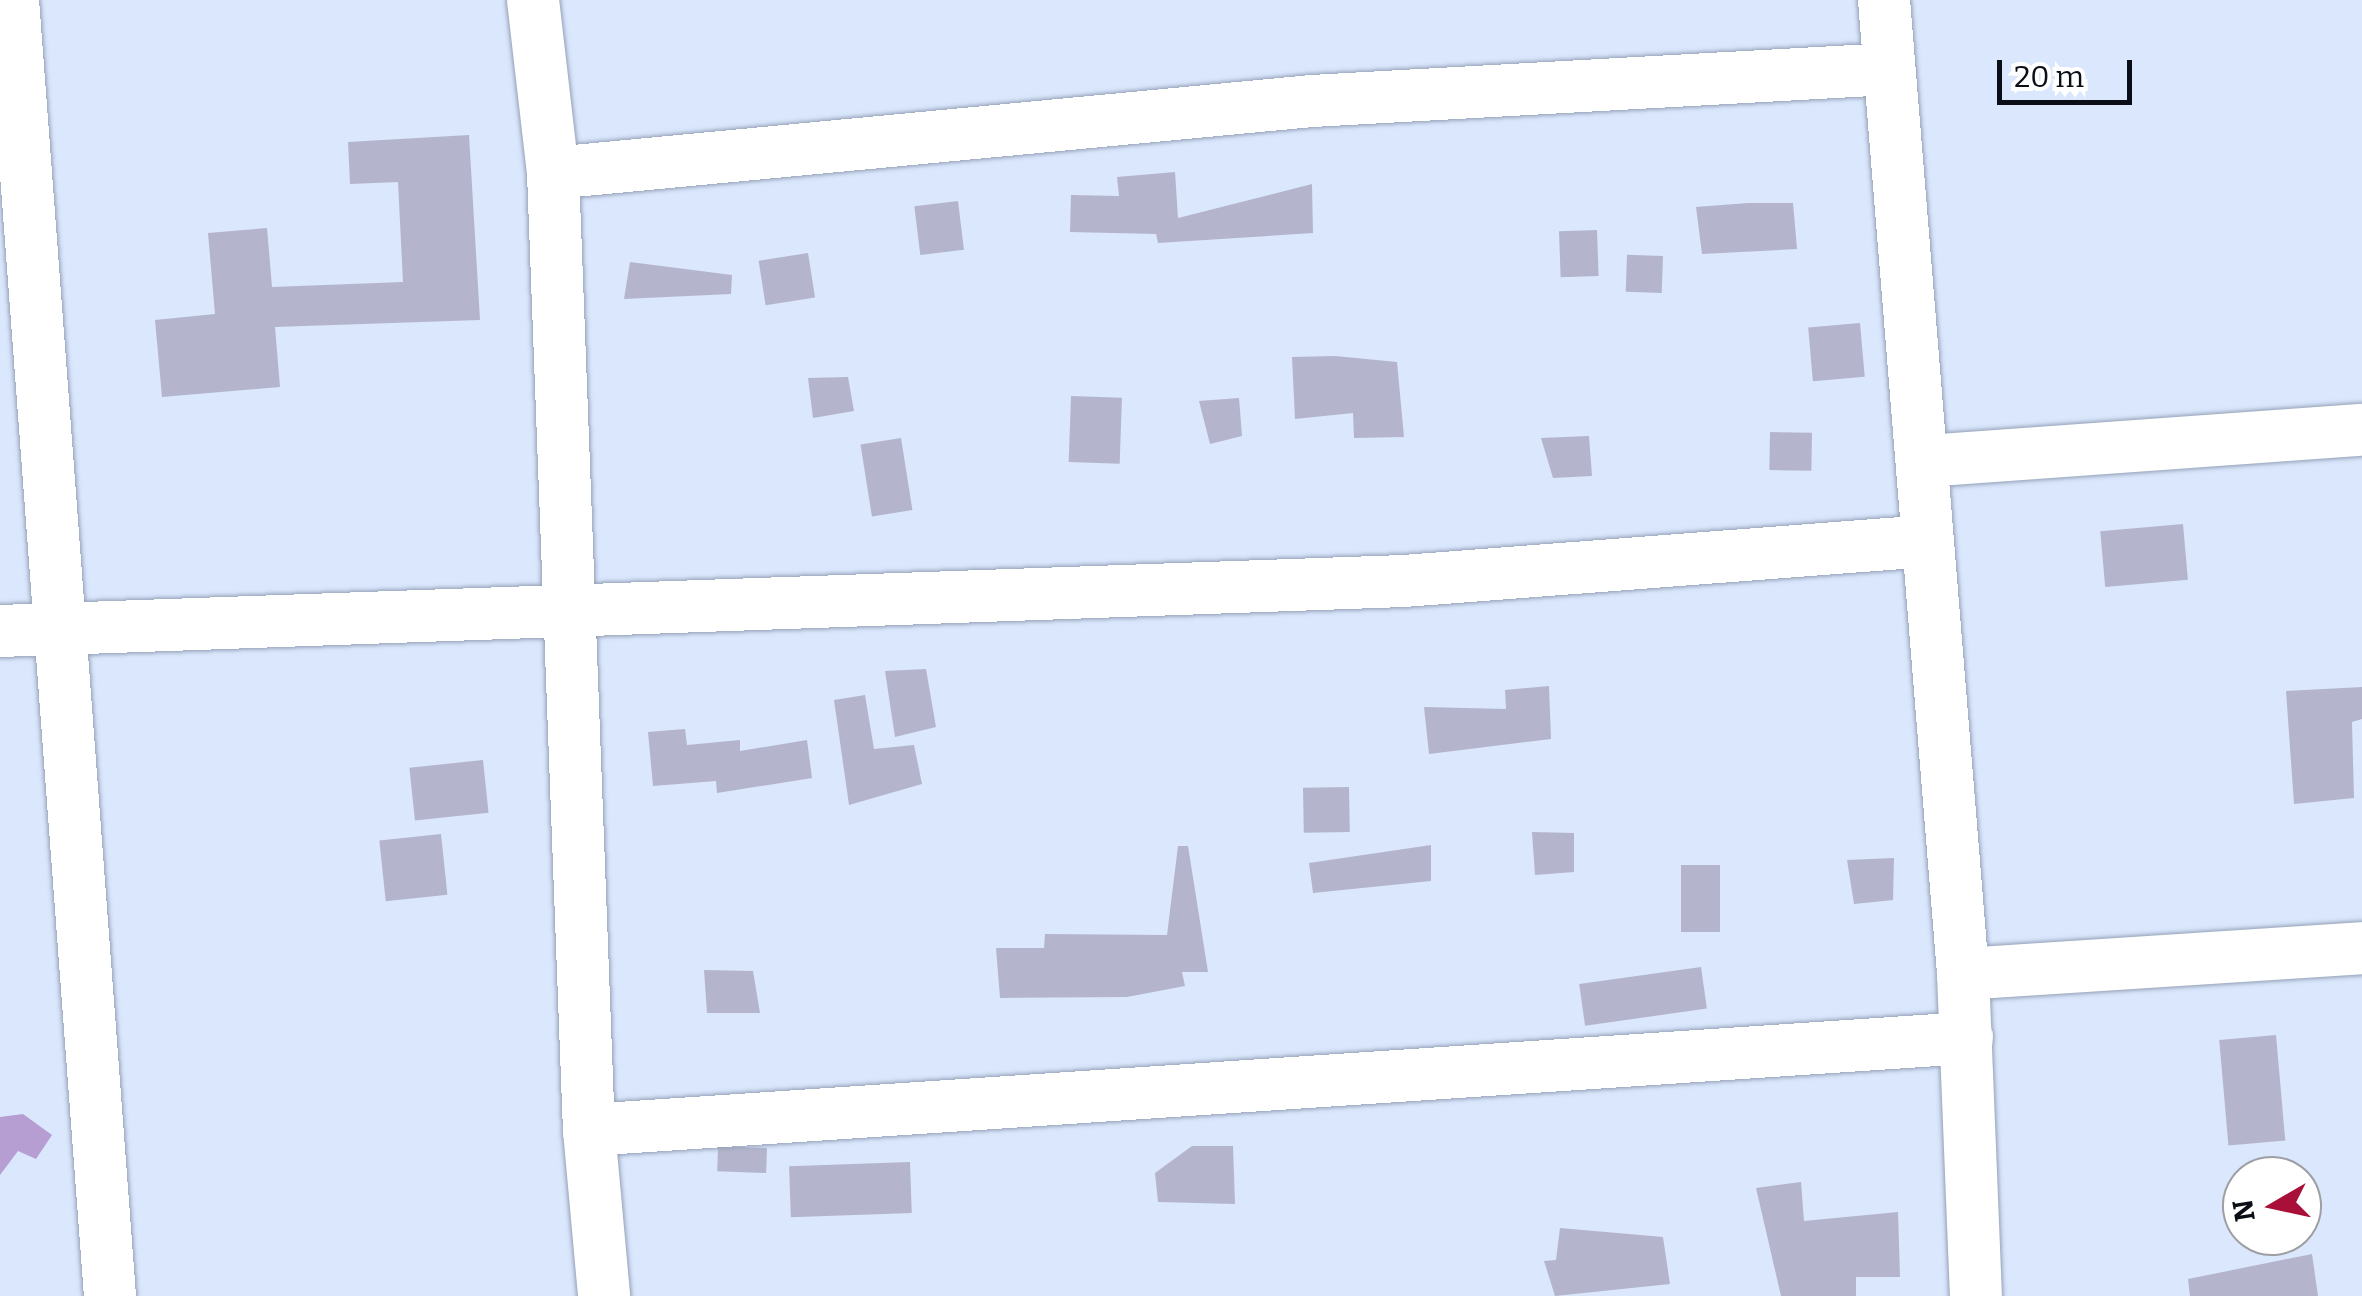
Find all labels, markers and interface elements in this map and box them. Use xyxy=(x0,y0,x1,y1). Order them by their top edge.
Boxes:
scale bar xyxy=(2002,40,2137,102)
text: 20 m xyxy=(2014,59,2084,95)
north arrow xyxy=(2222,1156,2322,1256)
text: N xyxy=(2226,1197,2262,1224)

